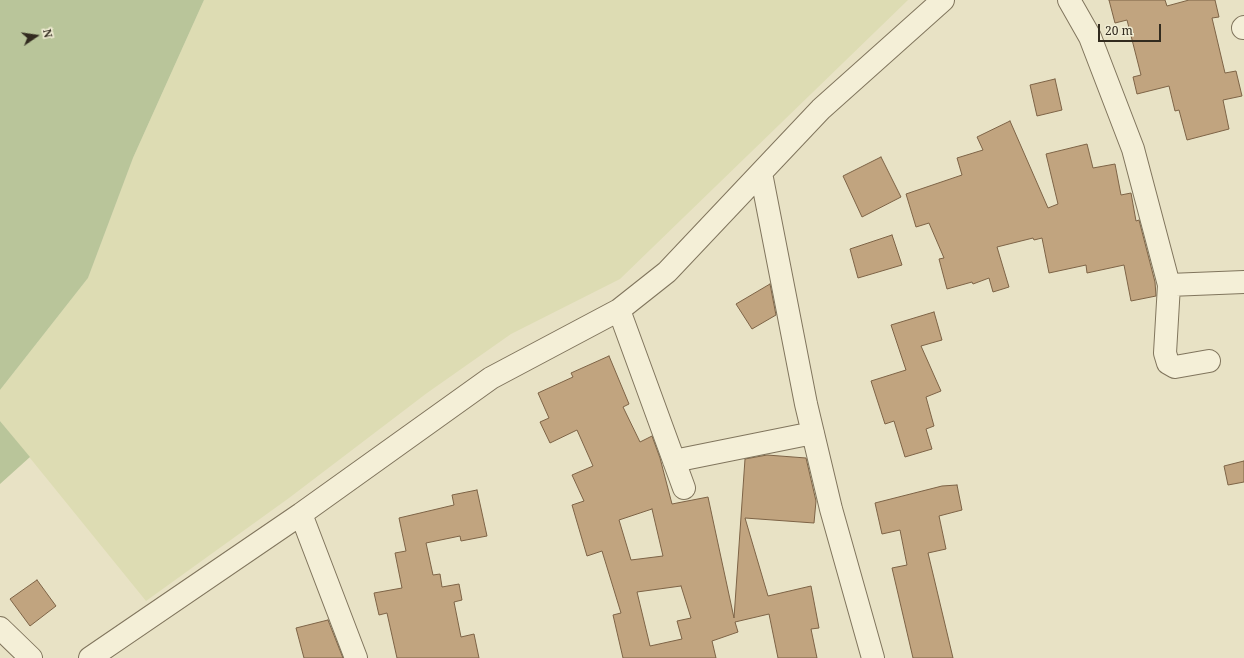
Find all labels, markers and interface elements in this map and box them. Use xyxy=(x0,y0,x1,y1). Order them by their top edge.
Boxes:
north arrow xyxy=(16,16,56,56)
scale bar xyxy=(1100,16,1163,42)
text: 20 m xyxy=(1105,22,1133,39)
text: N xyxy=(40,27,56,39)

